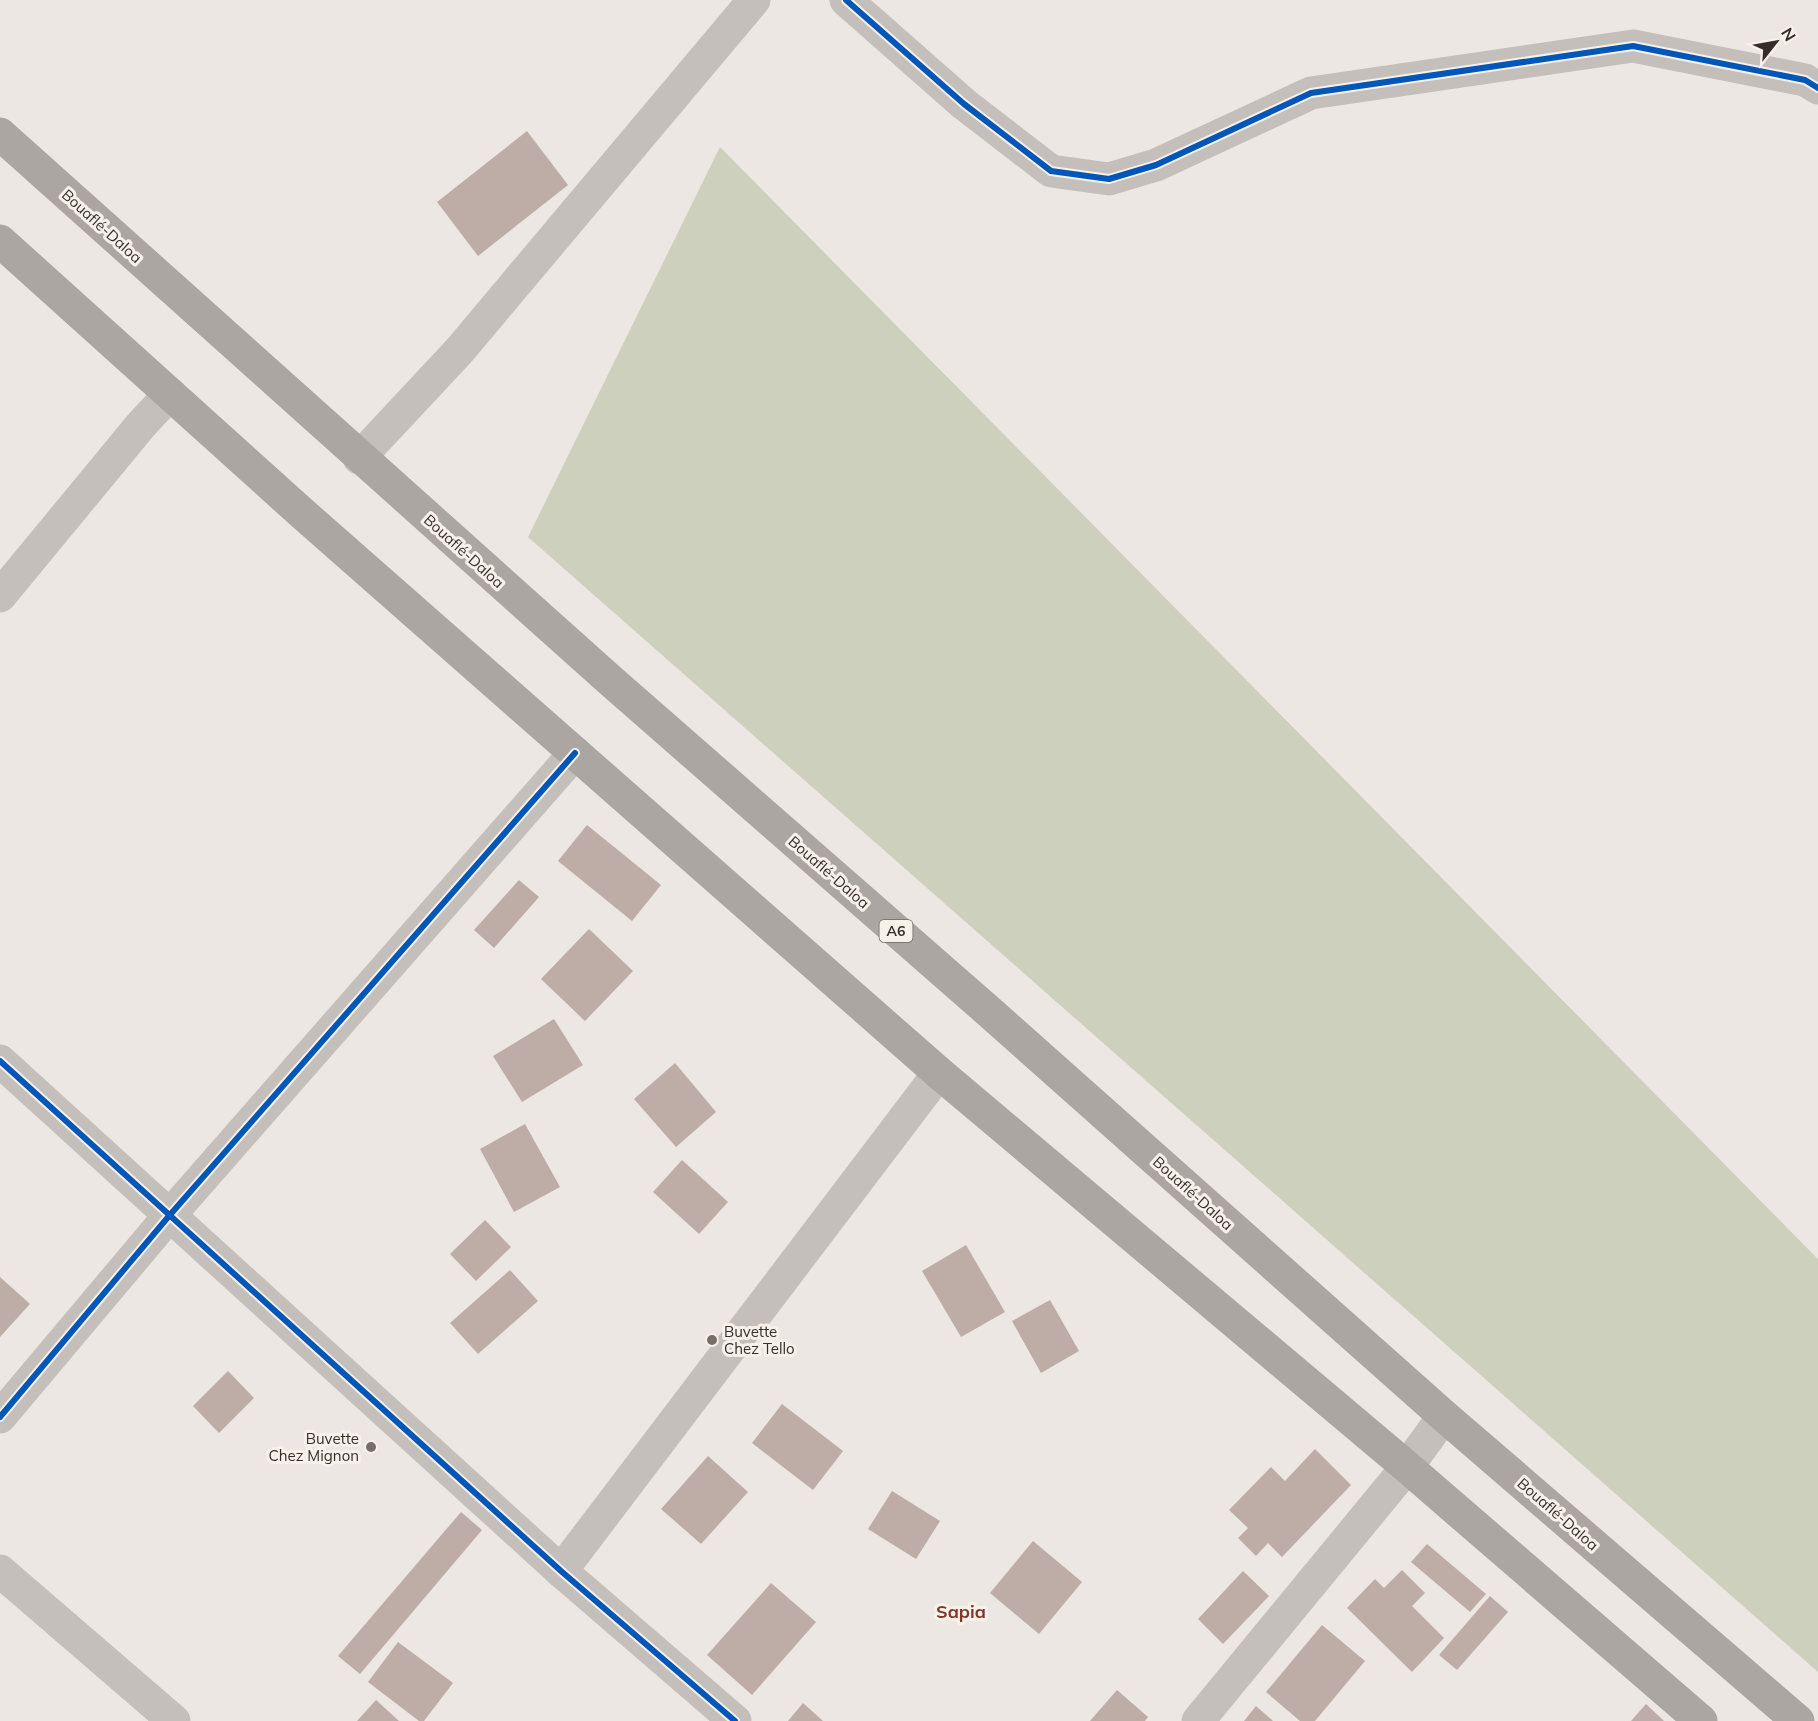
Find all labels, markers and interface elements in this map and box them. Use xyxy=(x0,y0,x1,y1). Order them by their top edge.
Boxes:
north arrow xyxy=(1746,12,1806,72)
text: N xyxy=(1777,24,1801,45)
street label: Bouaflé-Daloa xyxy=(58,185,146,267)
street label: Bouaflé-Daloa xyxy=(420,510,508,592)
street label: Bouaflé-Daloa xyxy=(785,832,873,912)
road number: A6 xyxy=(880,920,912,942)
street label: Bouaflé-Daloa xyxy=(1149,1152,1237,1234)
place label: Buvette Chez Tello xyxy=(724,1322,795,1358)
marker: Buvette Chez Tello xyxy=(705,1333,719,1347)
place label: Buvette Chez Mignon xyxy=(268,1429,359,1465)
marker: Buvette Chez Mignon xyxy=(364,1440,378,1454)
street label: Bouaflé-Daloa xyxy=(1514,1474,1602,1554)
district label: Sapia xyxy=(936,1600,986,1623)

